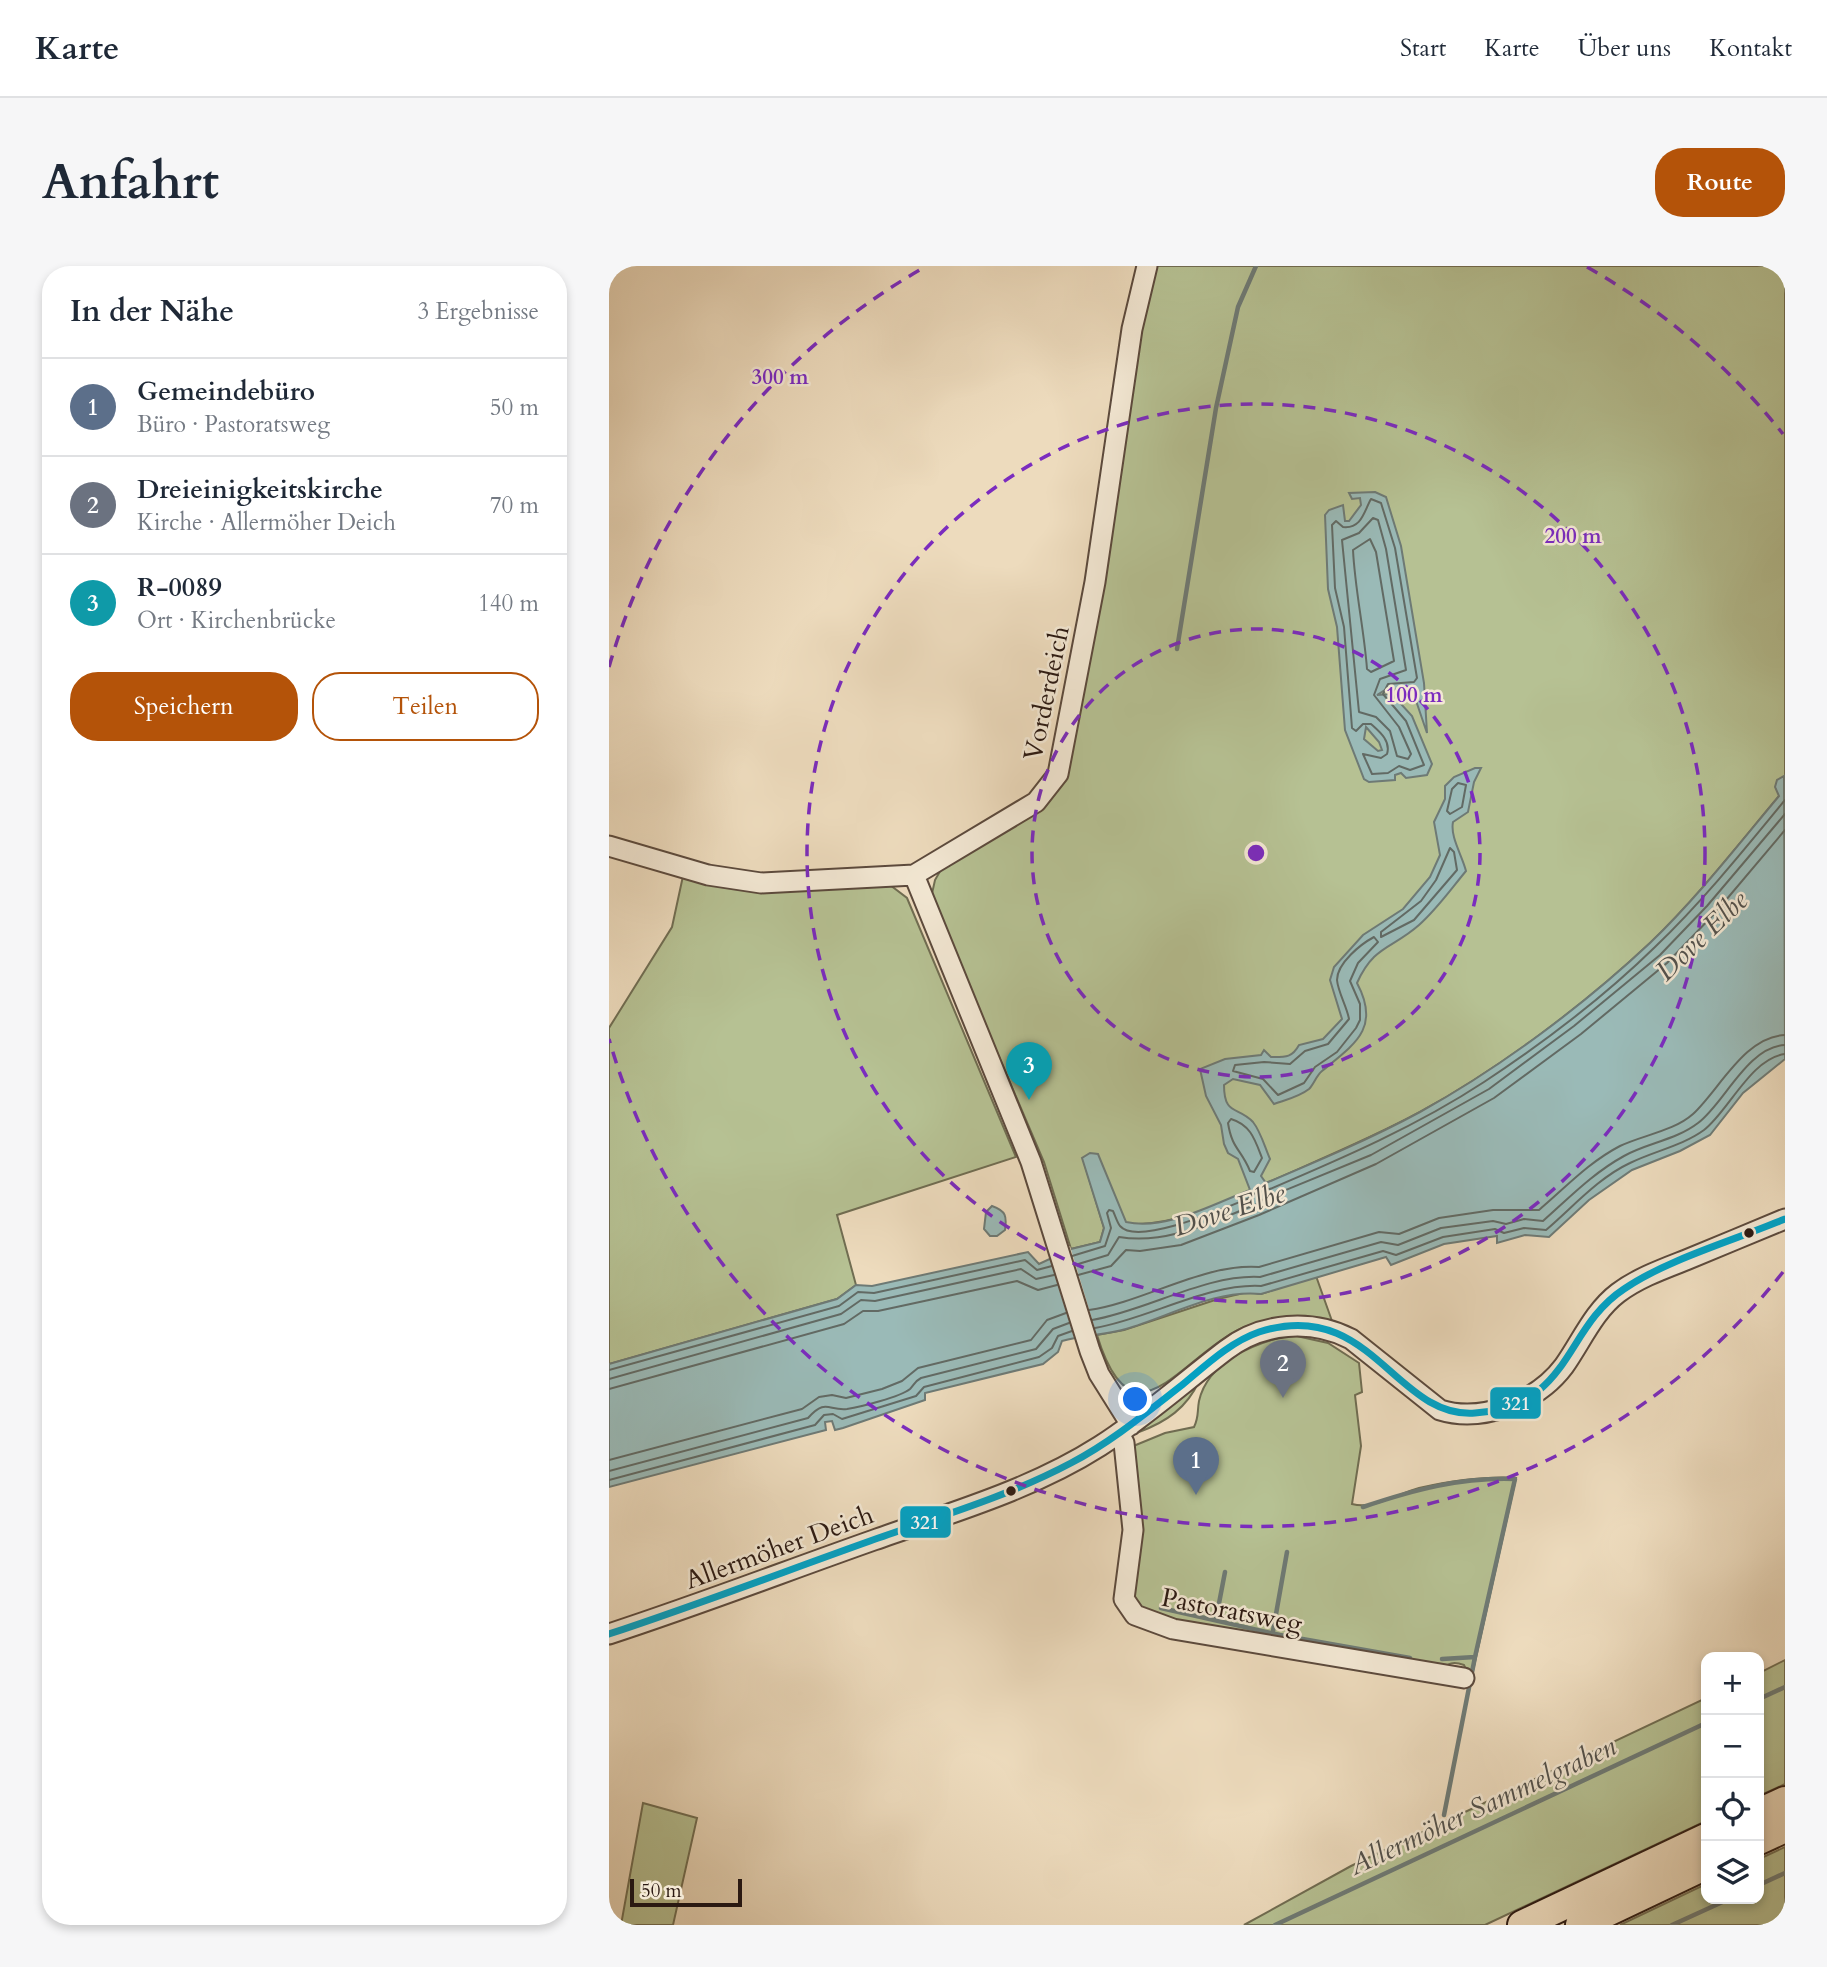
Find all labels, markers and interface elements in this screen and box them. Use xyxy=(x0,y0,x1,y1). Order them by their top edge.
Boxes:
text: Karte xyxy=(35,26,119,71)
text: Start xyxy=(1400,32,1446,65)
text: Karte xyxy=(1484,32,1540,65)
text: Über uns xyxy=(1578,32,1671,65)
text: Kontakt xyxy=(1709,32,1792,65)
button: Route xyxy=(1655,148,1785,217)
text: Anfahrt xyxy=(42,149,219,216)
text: In der Nähe xyxy=(70,291,234,332)
text: 3 Ergebnisse xyxy=(417,296,539,327)
text: 300 m xyxy=(751,363,809,392)
text: Gemeindebüro xyxy=(137,374,315,409)
text: 1 xyxy=(87,392,99,423)
text: 50 m xyxy=(490,392,539,423)
text: Büro · Pastoratsweg xyxy=(137,409,330,440)
text: Dreieinigkeitskirche xyxy=(137,472,383,507)
text: 2 xyxy=(87,490,99,521)
text: 70 m xyxy=(490,490,539,521)
text: Kirche · Allermöher Deich xyxy=(137,507,396,538)
text: 200 m xyxy=(1544,522,1602,551)
text: R-0089 xyxy=(137,570,222,605)
text: 3 xyxy=(87,588,99,619)
text: 140 m xyxy=(478,588,539,619)
text: Ort · Kirchenbrücke xyxy=(137,605,336,636)
street label: Vorderdeich xyxy=(1015,623,1078,764)
button: Speichern xyxy=(70,672,298,741)
button: Teilen xyxy=(312,672,539,741)
text: 100 m xyxy=(1385,681,1443,710)
centre of rings xyxy=(1244,841,1268,865)
water label: Dove Elbe xyxy=(1647,882,1757,989)
pin: 3 xyxy=(1006,1042,1052,1100)
water label: Dove Elbe xyxy=(1169,1174,1290,1246)
unlabelled marker xyxy=(1742,1226,1756,1240)
pin: 2 xyxy=(1260,1340,1306,1398)
your location xyxy=(1118,1382,1152,1416)
line badge: 321 xyxy=(1489,1386,1542,1420)
text: 321 xyxy=(1501,1391,1531,1417)
pin: 1 xyxy=(1173,1437,1219,1495)
unlabelled marker xyxy=(1004,1484,1018,1498)
street label: Allermöher Deich xyxy=(680,1497,878,1598)
line badge: 321 xyxy=(899,1505,952,1539)
text: 321 xyxy=(910,1510,940,1536)
street label: Pastoratsweg xyxy=(1159,1580,1306,1641)
map controls xyxy=(1701,1652,1764,1904)
button: + xyxy=(1701,1652,1764,1715)
button: − xyxy=(1701,1715,1764,1778)
water label: Allermöher Sammelgraben xyxy=(1342,1727,1622,1885)
button: locate xyxy=(1701,1778,1764,1841)
button: layers xyxy=(1701,1841,1764,1904)
scale bar xyxy=(630,1876,742,1908)
text: 50 m xyxy=(641,1878,682,1904)

